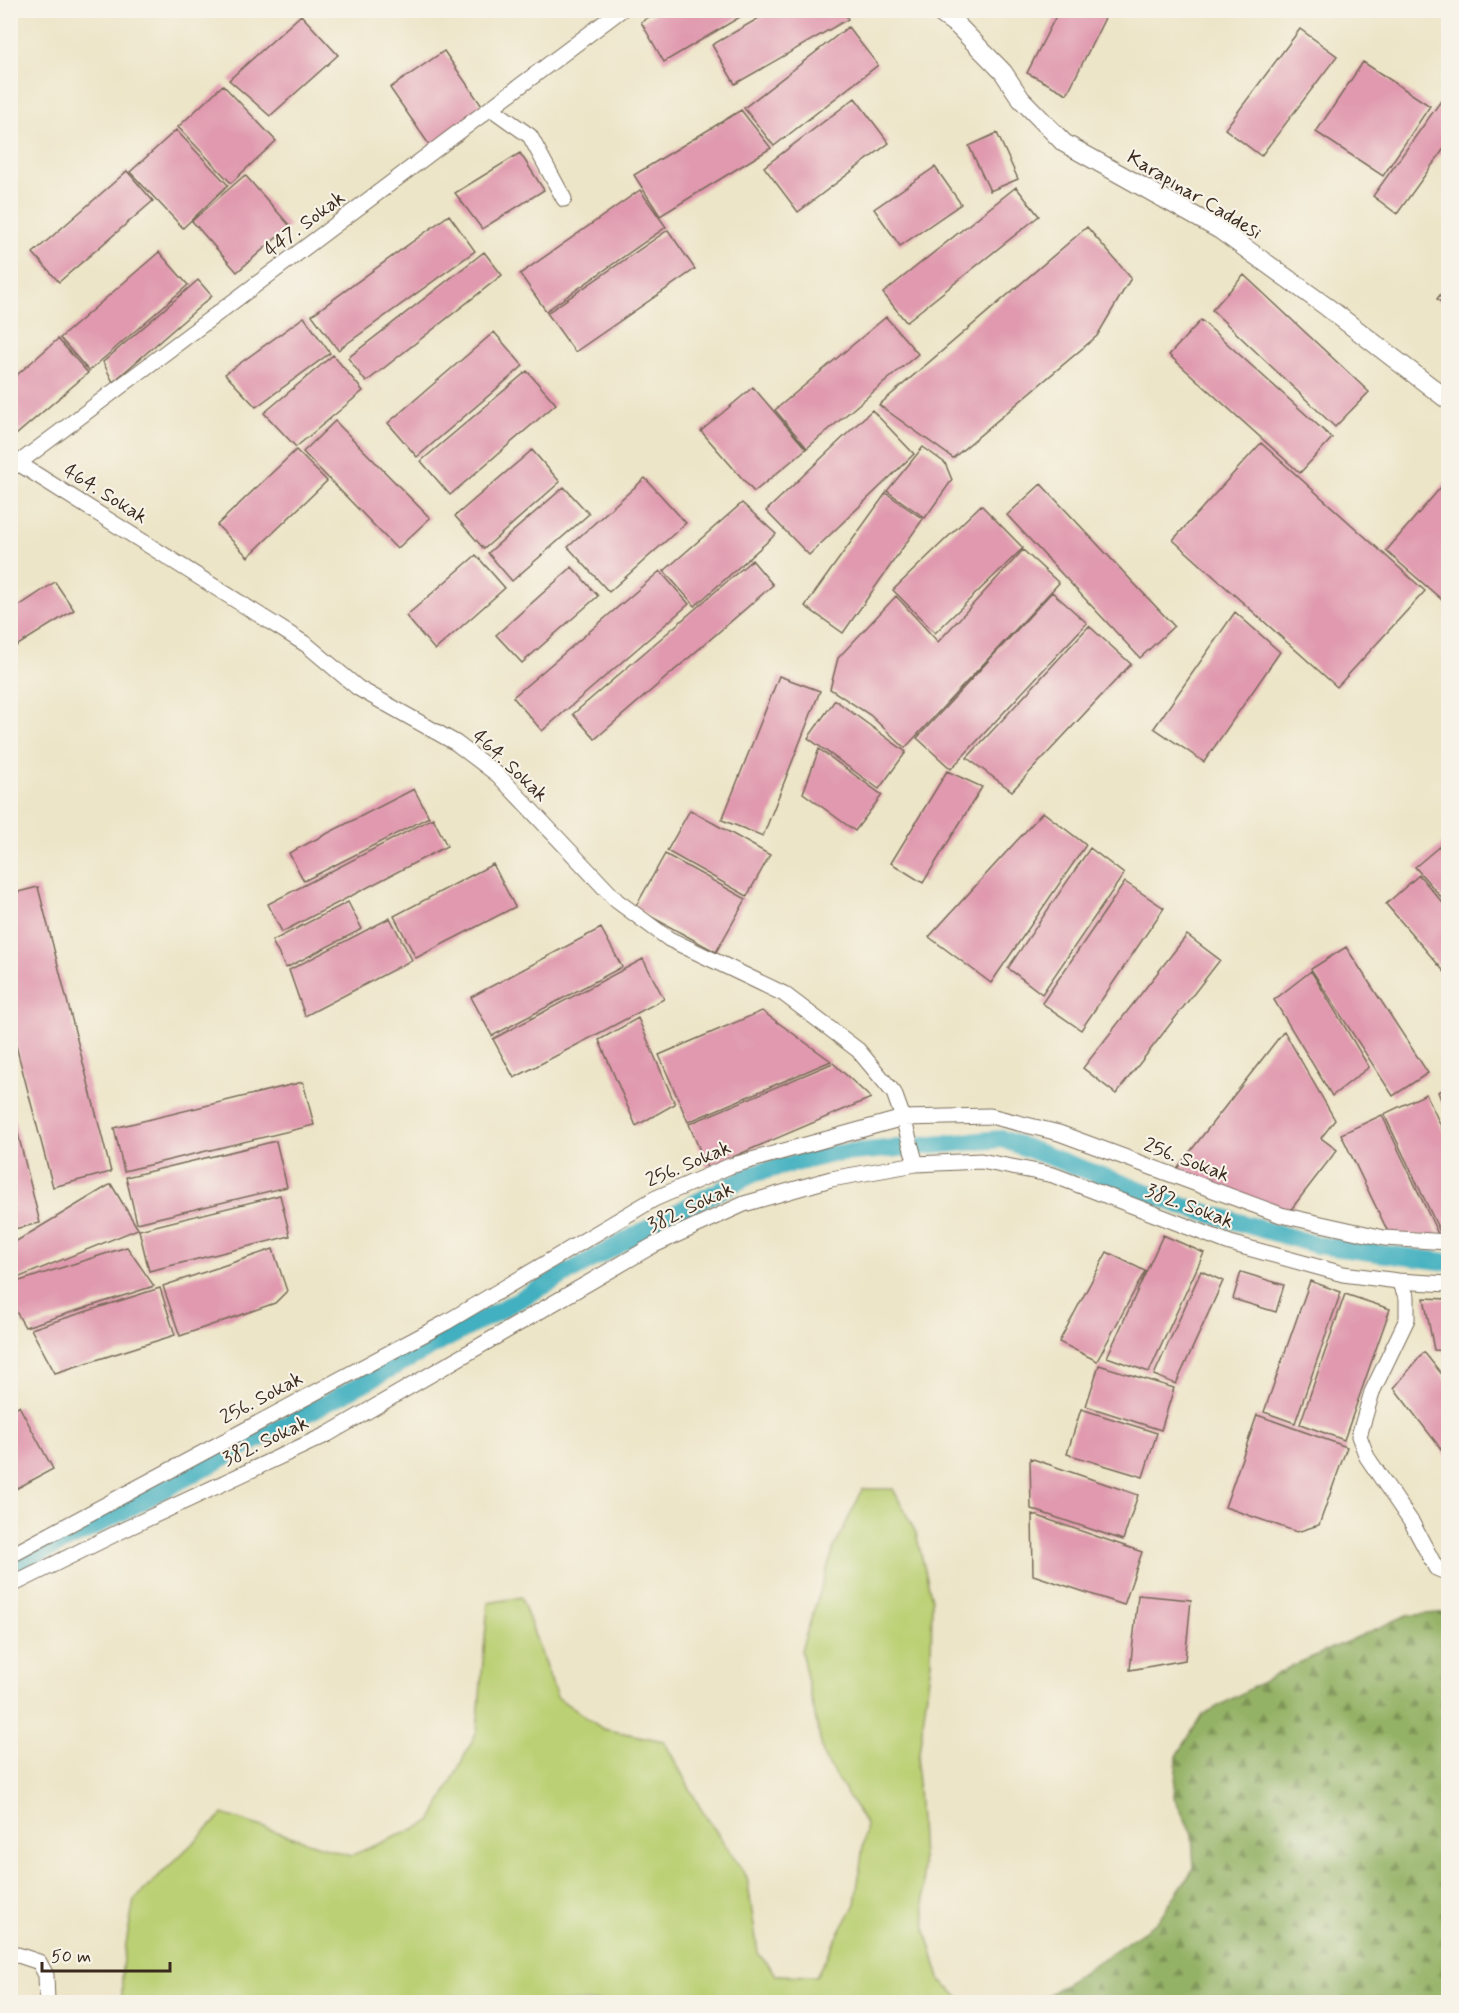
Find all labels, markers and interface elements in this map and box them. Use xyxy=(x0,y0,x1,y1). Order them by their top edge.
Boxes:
street label: Karapınar Caddesi xyxy=(1122,144,1267,246)
street label: 447. Sokak xyxy=(259,185,351,264)
street label: 464. Sokak xyxy=(58,458,153,531)
street label: 464. Sokak xyxy=(466,724,554,808)
street label: 256. Sokak xyxy=(1140,1132,1233,1189)
street label: 256. Sokak xyxy=(642,1134,735,1194)
street label: 382. Sokak xyxy=(643,1176,738,1239)
street label: 382. Sokak xyxy=(1142,1177,1237,1236)
street label: 256. Sokak xyxy=(216,1365,308,1431)
street label: 382. Sokak xyxy=(218,1410,313,1473)
scale bar xyxy=(42,1935,170,1973)
text: 50 m xyxy=(51,1945,91,1969)

